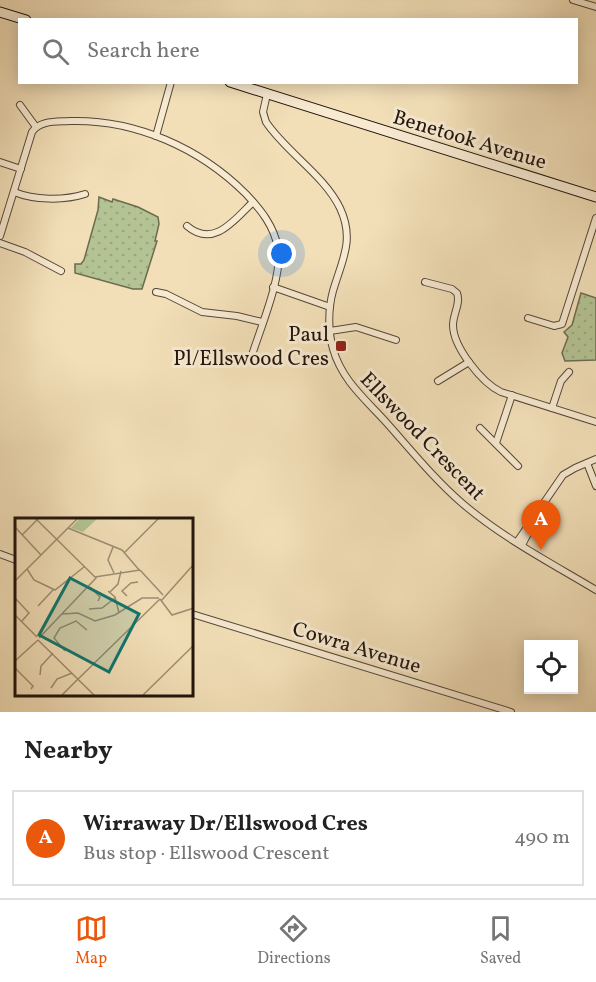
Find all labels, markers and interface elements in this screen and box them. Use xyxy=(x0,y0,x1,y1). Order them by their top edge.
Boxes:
search box xyxy=(18,18,578,84)
icon: search xyxy=(39,35,72,68)
text: Search here xyxy=(87,36,200,67)
street label: Benetook Avenue xyxy=(389,103,550,178)
your location xyxy=(267,239,296,268)
place label: Paul Pl/Ellswood Cres xyxy=(173,321,329,374)
marker: Paul Pl/Ellswood Cres xyxy=(334,339,348,353)
street label: Ellswood Crescent xyxy=(353,366,491,508)
pin: A xyxy=(522,500,560,550)
inset map xyxy=(15,518,194,697)
street label: Cowra Avenue xyxy=(289,615,424,682)
map controls xyxy=(524,640,578,694)
button: locate xyxy=(524,640,578,694)
text: Nearby xyxy=(24,733,113,769)
text: Wirraway Dr/Ellswood Cres xyxy=(83,809,368,840)
text: A xyxy=(38,824,53,852)
text: 490 m xyxy=(514,824,570,852)
text: Bus stop · Ellswood Crescent xyxy=(83,840,330,868)
tab: Map xyxy=(75,912,108,970)
tab: Directions xyxy=(257,912,331,970)
tab: Saved xyxy=(480,912,521,970)

